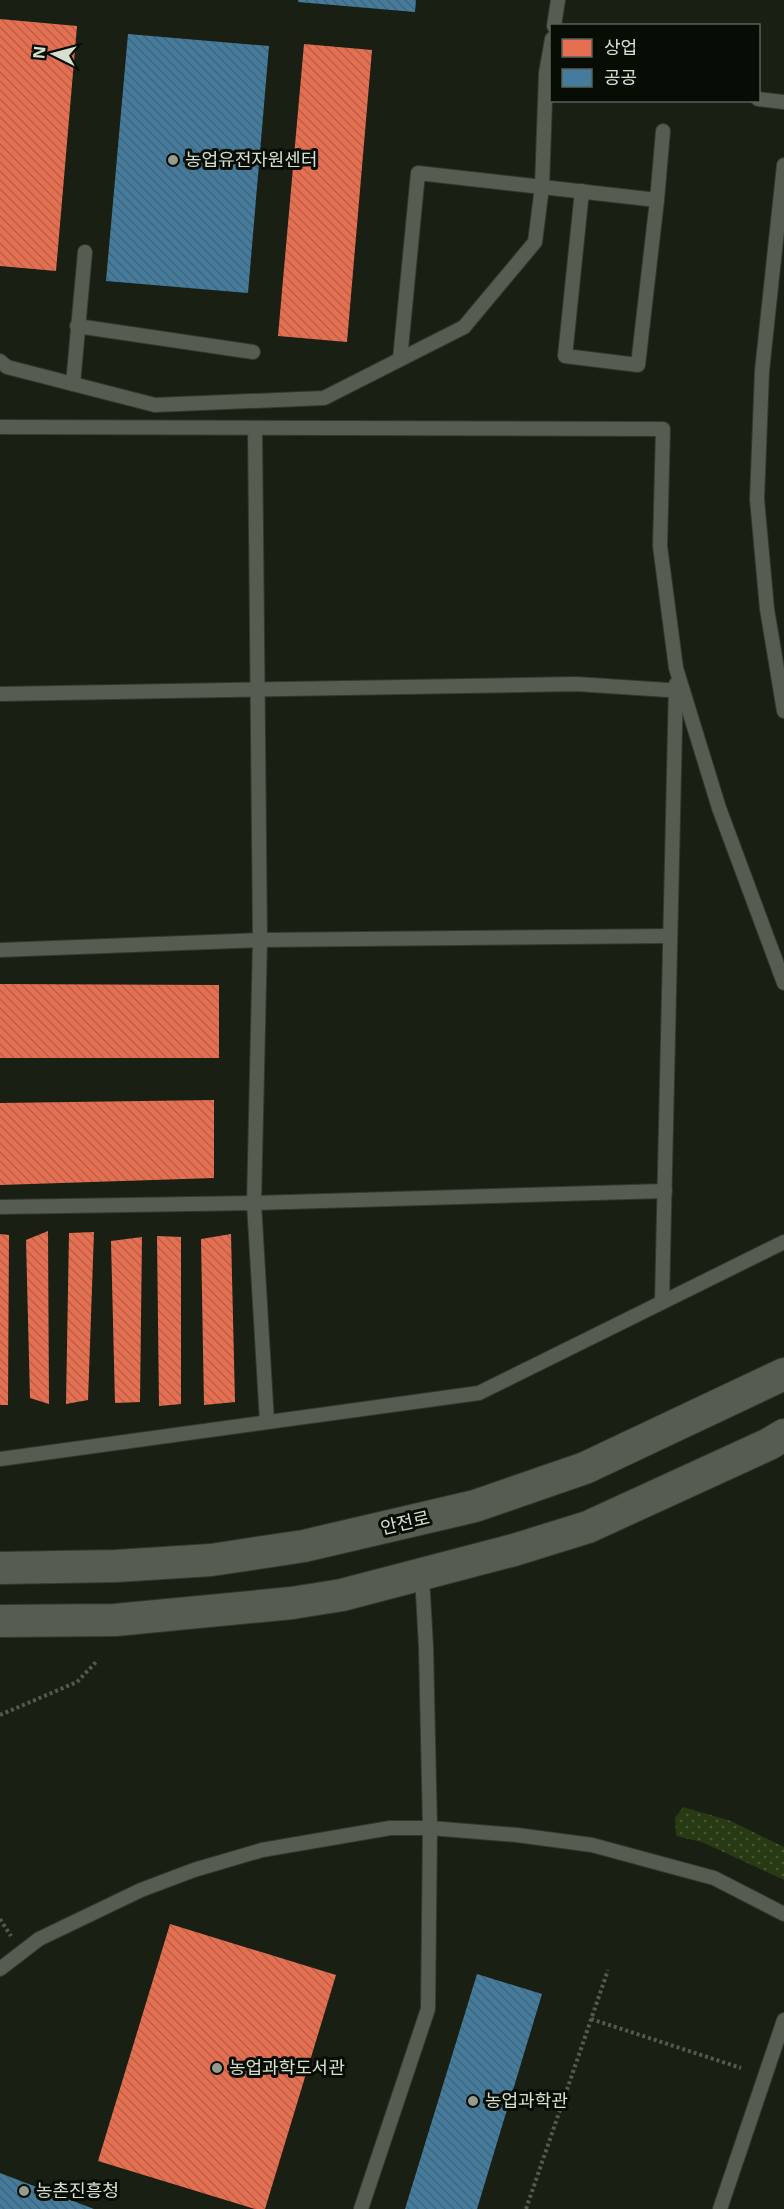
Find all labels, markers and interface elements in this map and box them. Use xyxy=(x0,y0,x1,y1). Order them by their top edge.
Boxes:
north arrow xyxy=(24,24,84,84)
legend xyxy=(550,24,760,102)
text: 상업 xyxy=(604,35,637,59)
text: N xyxy=(27,45,51,60)
text: 공공 xyxy=(604,65,637,89)
place label: 농업유전자원센터 xyxy=(185,147,317,171)
marker: 농업유전자원센터 xyxy=(166,153,180,167)
street label: 안전로 xyxy=(378,1505,432,1539)
place label: 농업과학도서관 xyxy=(229,2055,345,2079)
marker: 농업과학도서관 xyxy=(210,2061,224,2075)
place label: 농업과학관 xyxy=(485,2088,568,2112)
marker: 농업과학관 xyxy=(466,2094,480,2108)
place label: 농촌진흥청 xyxy=(36,2178,119,2202)
marker: 농촌진흥청 xyxy=(17,2184,31,2198)

